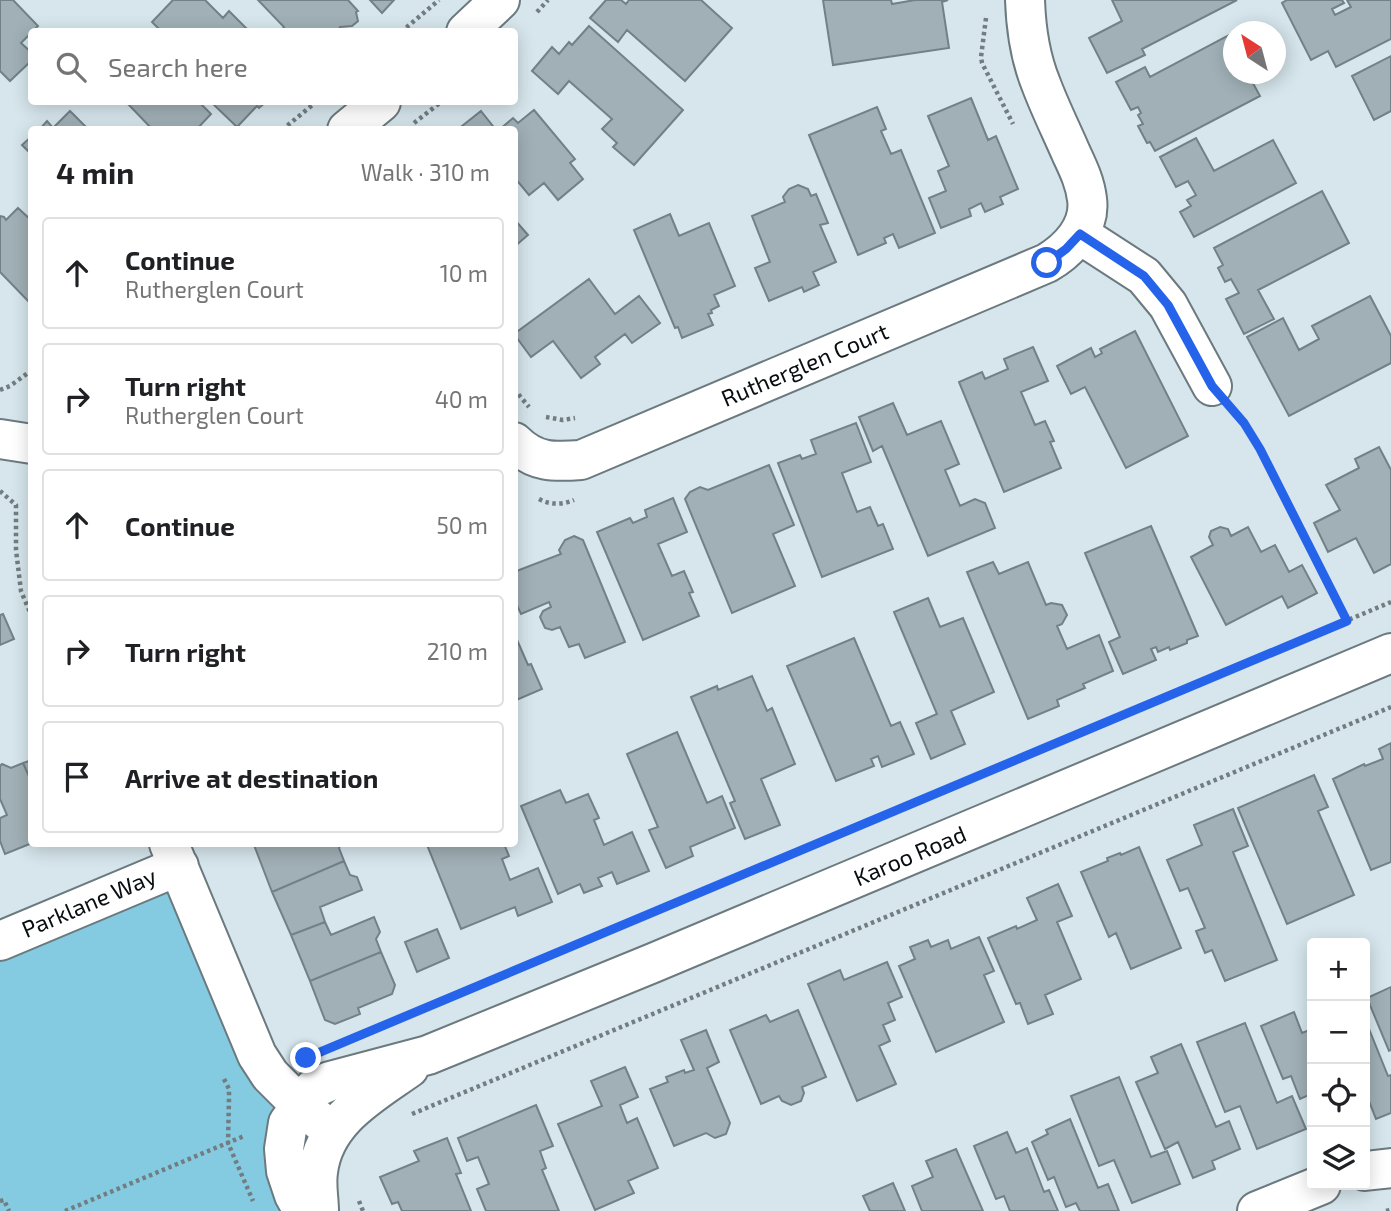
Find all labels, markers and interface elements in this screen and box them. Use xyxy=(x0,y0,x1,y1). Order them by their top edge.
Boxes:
north arrow xyxy=(1223,21,1286,84)
search box xyxy=(28,28,518,105)
icon: search xyxy=(52,48,90,86)
text: Search here xyxy=(108,51,248,82)
text: 4 min xyxy=(56,154,134,190)
text: Walk · 310 m xyxy=(361,158,490,186)
text: Continue xyxy=(125,244,235,275)
route start xyxy=(1031,247,1062,278)
icon: ahead xyxy=(58,254,96,292)
text: 10 m xyxy=(440,259,488,287)
text: Rutherglen Court xyxy=(125,275,304,303)
street label: Rutherglen Court xyxy=(717,316,893,412)
text: Turn right xyxy=(125,370,246,401)
icon: right xyxy=(58,380,96,418)
text: 40 m xyxy=(435,385,488,413)
text: Rutherglen Court xyxy=(125,401,304,429)
icon: ahead xyxy=(58,506,96,544)
text: Continue xyxy=(125,510,235,541)
text: 50 m xyxy=(437,511,488,539)
icon: right xyxy=(58,632,96,670)
text: Turn right xyxy=(125,636,246,667)
text: 210 m xyxy=(427,637,488,665)
icon: arrive xyxy=(58,758,96,796)
text: Arrive at destination xyxy=(125,762,378,793)
street label: Karoo Road xyxy=(849,819,970,891)
street label: Parklane Way xyxy=(17,861,160,943)
map controls xyxy=(1307,938,1370,1190)
button: + xyxy=(1307,938,1370,1001)
button: − xyxy=(1307,1001,1370,1064)
route end xyxy=(290,1042,321,1073)
button: locate xyxy=(1307,1064,1370,1127)
button: layers xyxy=(1307,1127,1370,1190)

